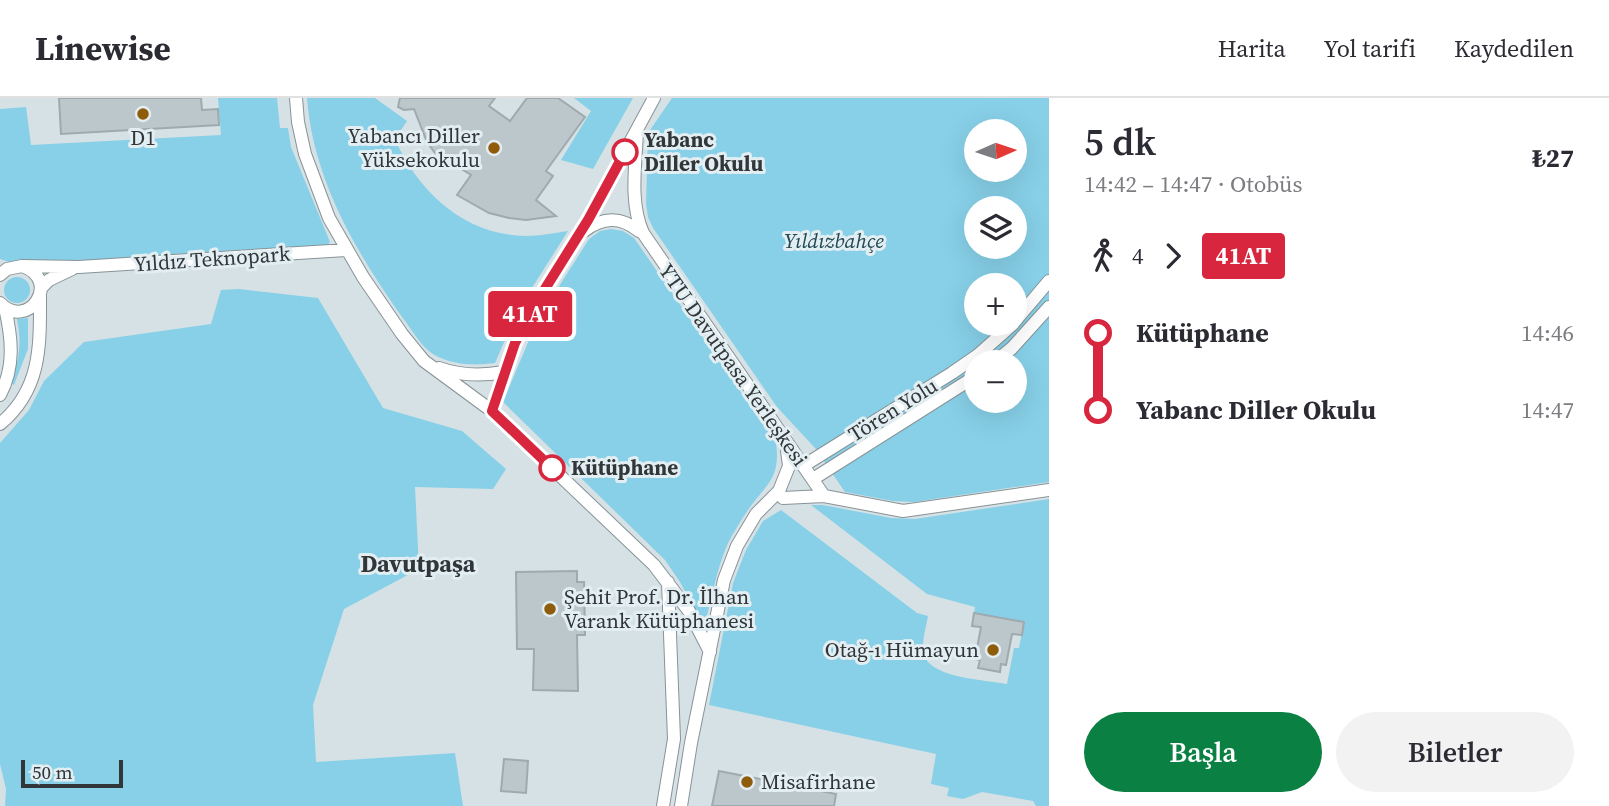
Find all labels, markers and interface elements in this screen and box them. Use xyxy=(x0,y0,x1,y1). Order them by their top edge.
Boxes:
text: Linewise xyxy=(35,26,171,71)
text: Harita xyxy=(1218,32,1286,65)
text: Yol tarifi xyxy=(1324,32,1416,65)
text: Kaydedilen xyxy=(1454,32,1574,65)
marker: D1 xyxy=(135,106,151,122)
text: 5 dk xyxy=(1084,116,1156,168)
north arrow xyxy=(964,119,1027,182)
map controls xyxy=(964,119,1027,413)
place label: Yabancı Diller Yüksekokulu xyxy=(348,121,480,174)
place label: D1 xyxy=(130,123,156,152)
place label: Yabanc Diller Okulu xyxy=(644,125,764,178)
marker: Yabanc Diller Okulu xyxy=(612,139,638,165)
marker: Yabancı Diller Yüksekokulu xyxy=(486,140,502,156)
text: ₺27 xyxy=(1532,140,1574,176)
text: 14:42 – 14:47 · Otobüs xyxy=(1084,168,1302,200)
button: layers xyxy=(964,196,1027,259)
park label: Yıldızbahçe xyxy=(784,226,884,255)
icon: walk xyxy=(1084,237,1122,275)
icon: forward xyxy=(1154,237,1192,275)
street label: Yıldız Teknopark xyxy=(133,239,292,278)
text: 41AT xyxy=(1216,239,1271,272)
text: 4 xyxy=(1132,240,1144,272)
street label: YTU Davutpasa Yerleşkesi xyxy=(652,257,815,472)
button: + xyxy=(964,273,1027,336)
line badge: 41AT xyxy=(481,291,579,337)
text: 41AT xyxy=(502,297,558,330)
text: Kütüphane xyxy=(1136,315,1269,351)
text: 14:46 xyxy=(1521,317,1574,349)
button: − xyxy=(964,350,1027,413)
street label: Tören Yolu xyxy=(843,371,943,448)
text: Yabanc Diller Okulu xyxy=(1136,392,1376,428)
text: 14:47 xyxy=(1521,394,1574,426)
place label: Kütüphane xyxy=(571,453,678,482)
marker: Kütüphane xyxy=(539,455,565,481)
district label: Davutpaşa xyxy=(360,547,476,580)
place label: Şehit Prof. Dr. İlhan Varank Kütüphanesi xyxy=(564,582,754,635)
marker: Şehit Prof. Dr. İlhan Varank Kütüphanesi xyxy=(542,601,558,617)
place label: Otağ-ı Hümayun xyxy=(825,635,979,664)
marker: Otağ-ı Hümayun xyxy=(985,642,1001,658)
button: Başla xyxy=(1084,712,1322,792)
button: Biletler xyxy=(1336,712,1574,792)
scale bar xyxy=(21,757,122,789)
text: 50 m xyxy=(32,759,73,785)
place label: Misafirhane xyxy=(761,767,876,796)
marker: Misafirhane xyxy=(739,774,755,790)

